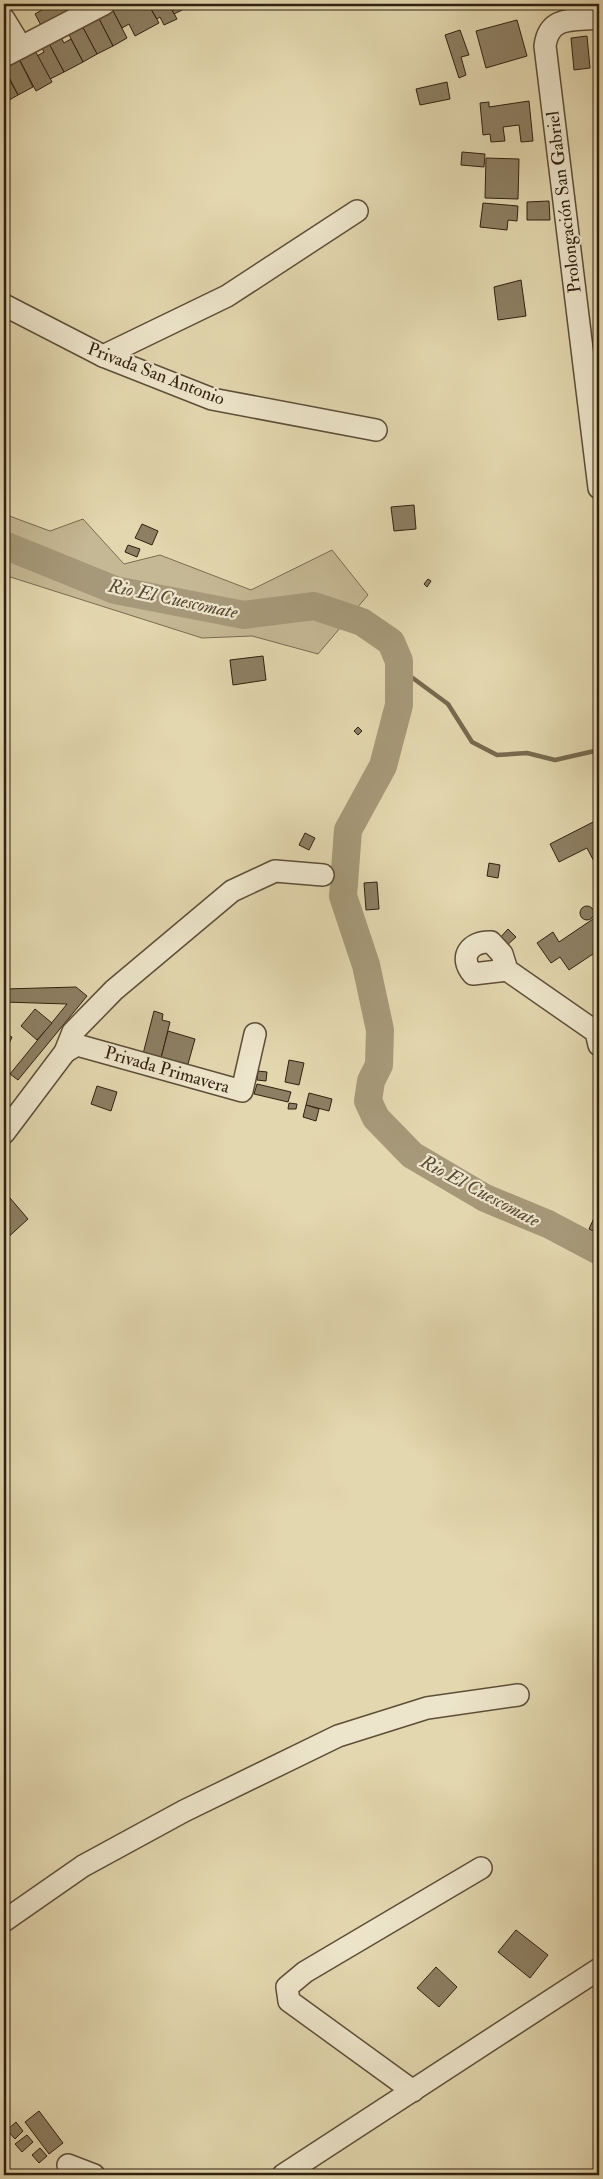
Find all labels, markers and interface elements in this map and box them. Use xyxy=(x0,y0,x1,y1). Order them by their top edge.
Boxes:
street label: Prolongación San Gabriel xyxy=(541,109,587,294)
street label: Privada San Antonio xyxy=(84,337,228,411)
water label: Rio El Cuescomate xyxy=(105,573,240,625)
street label: Privada Primavera xyxy=(102,1041,233,1099)
water label: Rio El Cuescomate xyxy=(415,1149,544,1233)

